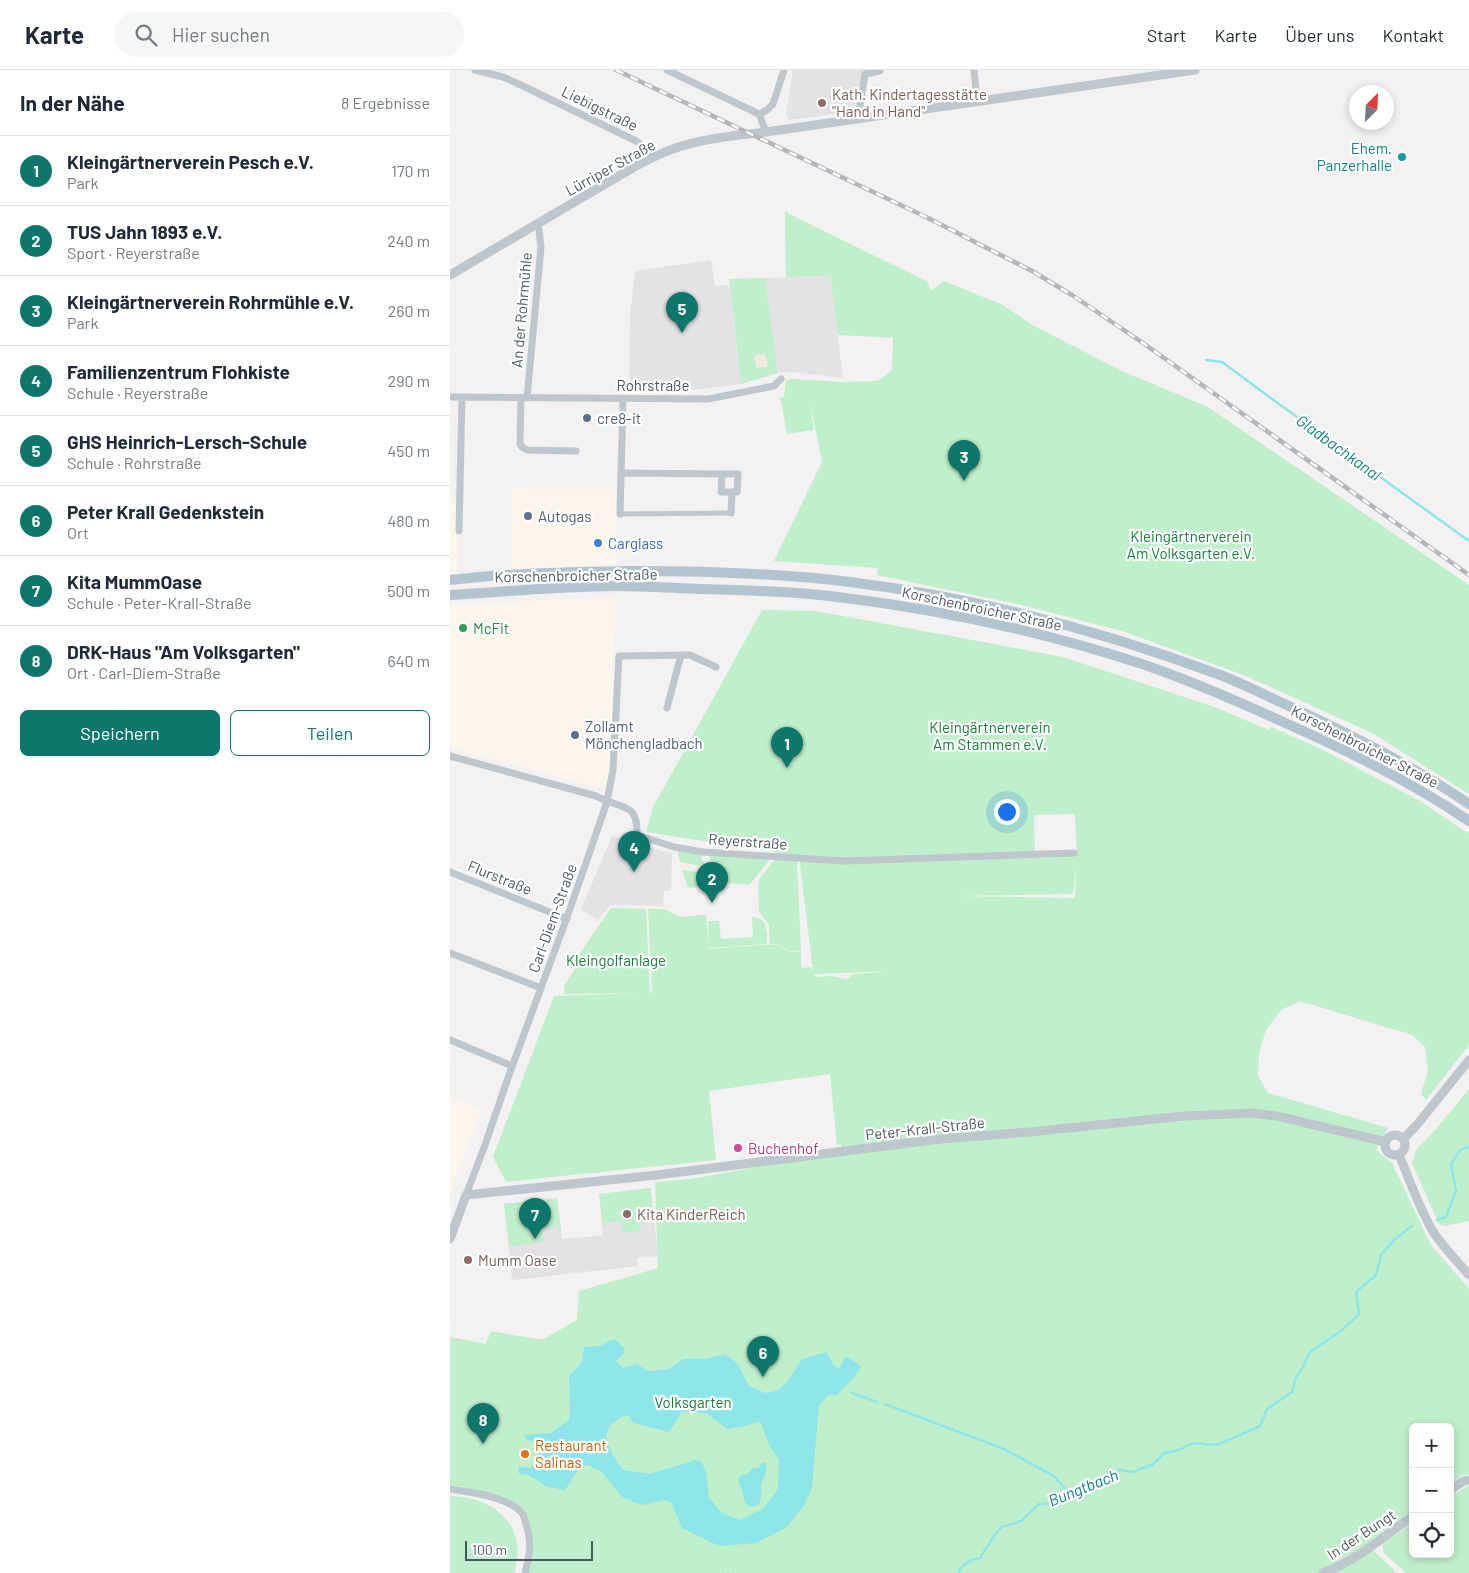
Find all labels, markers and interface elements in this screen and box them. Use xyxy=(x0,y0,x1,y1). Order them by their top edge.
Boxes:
search box xyxy=(114,12,464,57)
text: Karte xyxy=(25,20,84,49)
icon: search xyxy=(132,21,160,49)
text: Hier suchen xyxy=(172,23,270,46)
text: Start xyxy=(1147,24,1186,46)
text: Karte xyxy=(1214,24,1257,46)
text: Über uns xyxy=(1285,24,1354,46)
text: Kontakt xyxy=(1382,24,1444,46)
street label: Liebigstraße xyxy=(559,82,641,134)
place label: Kath. Kindertagesstätte "Hand in Hand" xyxy=(832,85,987,120)
north arrow xyxy=(1349,85,1394,130)
text: In der Nähe xyxy=(20,90,125,115)
text: 8 Ergebnisse xyxy=(341,93,430,112)
marker: Kath. Kindertagesstätte "Hand in Hand" xyxy=(816,97,828,109)
street label: Lürriper Straße xyxy=(562,135,658,199)
place label: Ehem. Panzerhalle xyxy=(1317,139,1392,174)
text: Kleingärtnerverein Pesch e.V. xyxy=(67,150,314,173)
marker: Ehem. Panzerhalle xyxy=(1396,151,1408,163)
text: 1 xyxy=(33,161,39,180)
text: 170 m xyxy=(391,161,430,180)
text: Park xyxy=(67,173,98,192)
text: TUS Jahn 1893 e.V. xyxy=(67,220,222,243)
text: 2 xyxy=(32,231,40,250)
text: 240 m xyxy=(387,231,430,250)
text: Sport · Reyerstraße xyxy=(67,243,200,262)
street label: An der Rohrmühle xyxy=(507,252,535,368)
text: Kleingärtnerverein Rohrmühle e.V. xyxy=(67,290,354,313)
pin: 5 xyxy=(666,292,698,333)
text: 3 xyxy=(32,301,40,320)
text: 260 m xyxy=(388,301,430,320)
text: Park xyxy=(67,313,98,332)
text: Familienzentrum Flohkiste xyxy=(67,360,290,383)
text: 4 xyxy=(31,371,41,390)
text: 290 m xyxy=(388,371,430,390)
street label: Rohrstraße xyxy=(617,376,689,394)
text: Schule · Reyerstraße xyxy=(67,383,208,402)
place label: cre8-it xyxy=(597,409,641,427)
water label: Gladbachkanal xyxy=(1293,410,1385,484)
marker: cre8-it xyxy=(581,412,593,424)
text: GHS Heinrich-Lersch-Schule xyxy=(67,430,307,453)
pin: 3 xyxy=(948,440,980,481)
text: 5 xyxy=(32,441,40,460)
text: 450 m xyxy=(387,441,430,460)
text: Schule · Rohrstraße xyxy=(67,453,202,472)
text: Peter Krall Gedenkstein xyxy=(67,500,264,523)
place label: Autogas xyxy=(538,507,591,525)
marker: Autogas xyxy=(522,510,534,522)
text: 6 xyxy=(32,511,40,530)
text: 480 m xyxy=(387,511,430,530)
text: Ort xyxy=(67,523,89,542)
park label: Kleingärtnerverein Am Volksgarten e.V. xyxy=(1127,527,1255,562)
place label: Carglass xyxy=(608,534,663,552)
marker: Carglass xyxy=(592,537,604,549)
street label: Korschenbroicher Straße xyxy=(494,565,658,585)
text: Kita MummOase xyxy=(67,570,202,593)
text: 7 xyxy=(32,581,40,600)
text: 500 m xyxy=(387,581,430,600)
street label: Korschenbroicher Straße xyxy=(900,582,1064,634)
text: Schule · Peter-Krall-Straße xyxy=(67,593,252,612)
place label: McFit xyxy=(473,619,509,637)
marker: McFit xyxy=(457,622,469,634)
text: DRK-Haus "Am Volksgarten" xyxy=(67,640,300,663)
text: 8 xyxy=(32,651,40,670)
text: 640 m xyxy=(387,651,430,670)
text: Ort · Carl-Diem-Straße xyxy=(67,663,221,682)
street label: Korschenbroicher Straße xyxy=(1288,701,1442,791)
button: Speichern xyxy=(20,710,220,756)
button: Teilen xyxy=(230,710,430,756)
place label: Zollamt Mönchengladbach xyxy=(585,717,703,752)
park label: Kleingärtnerverein Am Stammen e.V. xyxy=(929,718,1051,753)
pin: 1 xyxy=(771,727,803,768)
marker: Zollamt Mönchengladbach xyxy=(569,729,581,741)
your location xyxy=(994,799,1020,825)
street label: Reyerstraße xyxy=(708,829,788,853)
pin: 4 xyxy=(618,831,650,872)
street label: Flurstraße xyxy=(465,856,535,898)
street label: Carl-Diem-Straße xyxy=(524,861,580,975)
pin: 2 xyxy=(696,862,728,903)
park label: Kleingolfanlage xyxy=(566,951,666,969)
street label: Peter-Krall-Straße xyxy=(865,1113,985,1143)
place label: Buchenhof xyxy=(748,1139,819,1157)
marker: Buchenhof xyxy=(732,1142,744,1154)
pin: 7 xyxy=(519,1198,551,1239)
place label: Kita KinderReich xyxy=(637,1205,746,1223)
marker: Kita KinderReich xyxy=(621,1208,633,1220)
place label: Mumm Oase xyxy=(478,1251,557,1269)
marker: Mumm Oase xyxy=(462,1254,474,1266)
pin: 6 xyxy=(747,1336,779,1377)
park label: Volksgarten xyxy=(654,1393,732,1411)
pin: 8 xyxy=(467,1403,499,1444)
map controls xyxy=(1409,1423,1454,1558)
button: + xyxy=(1409,1423,1454,1468)
place label: Restaurant Salinas xyxy=(535,1436,607,1471)
marker: Restaurant Salinas xyxy=(519,1448,531,1460)
water label: Bungtbach xyxy=(1045,1464,1121,1510)
button: − xyxy=(1409,1468,1454,1513)
street label: In der Bungt xyxy=(1323,1505,1399,1563)
button: locate xyxy=(1409,1513,1454,1558)
scale bar xyxy=(465,1538,592,1561)
text: 100 m xyxy=(472,1541,507,1558)

